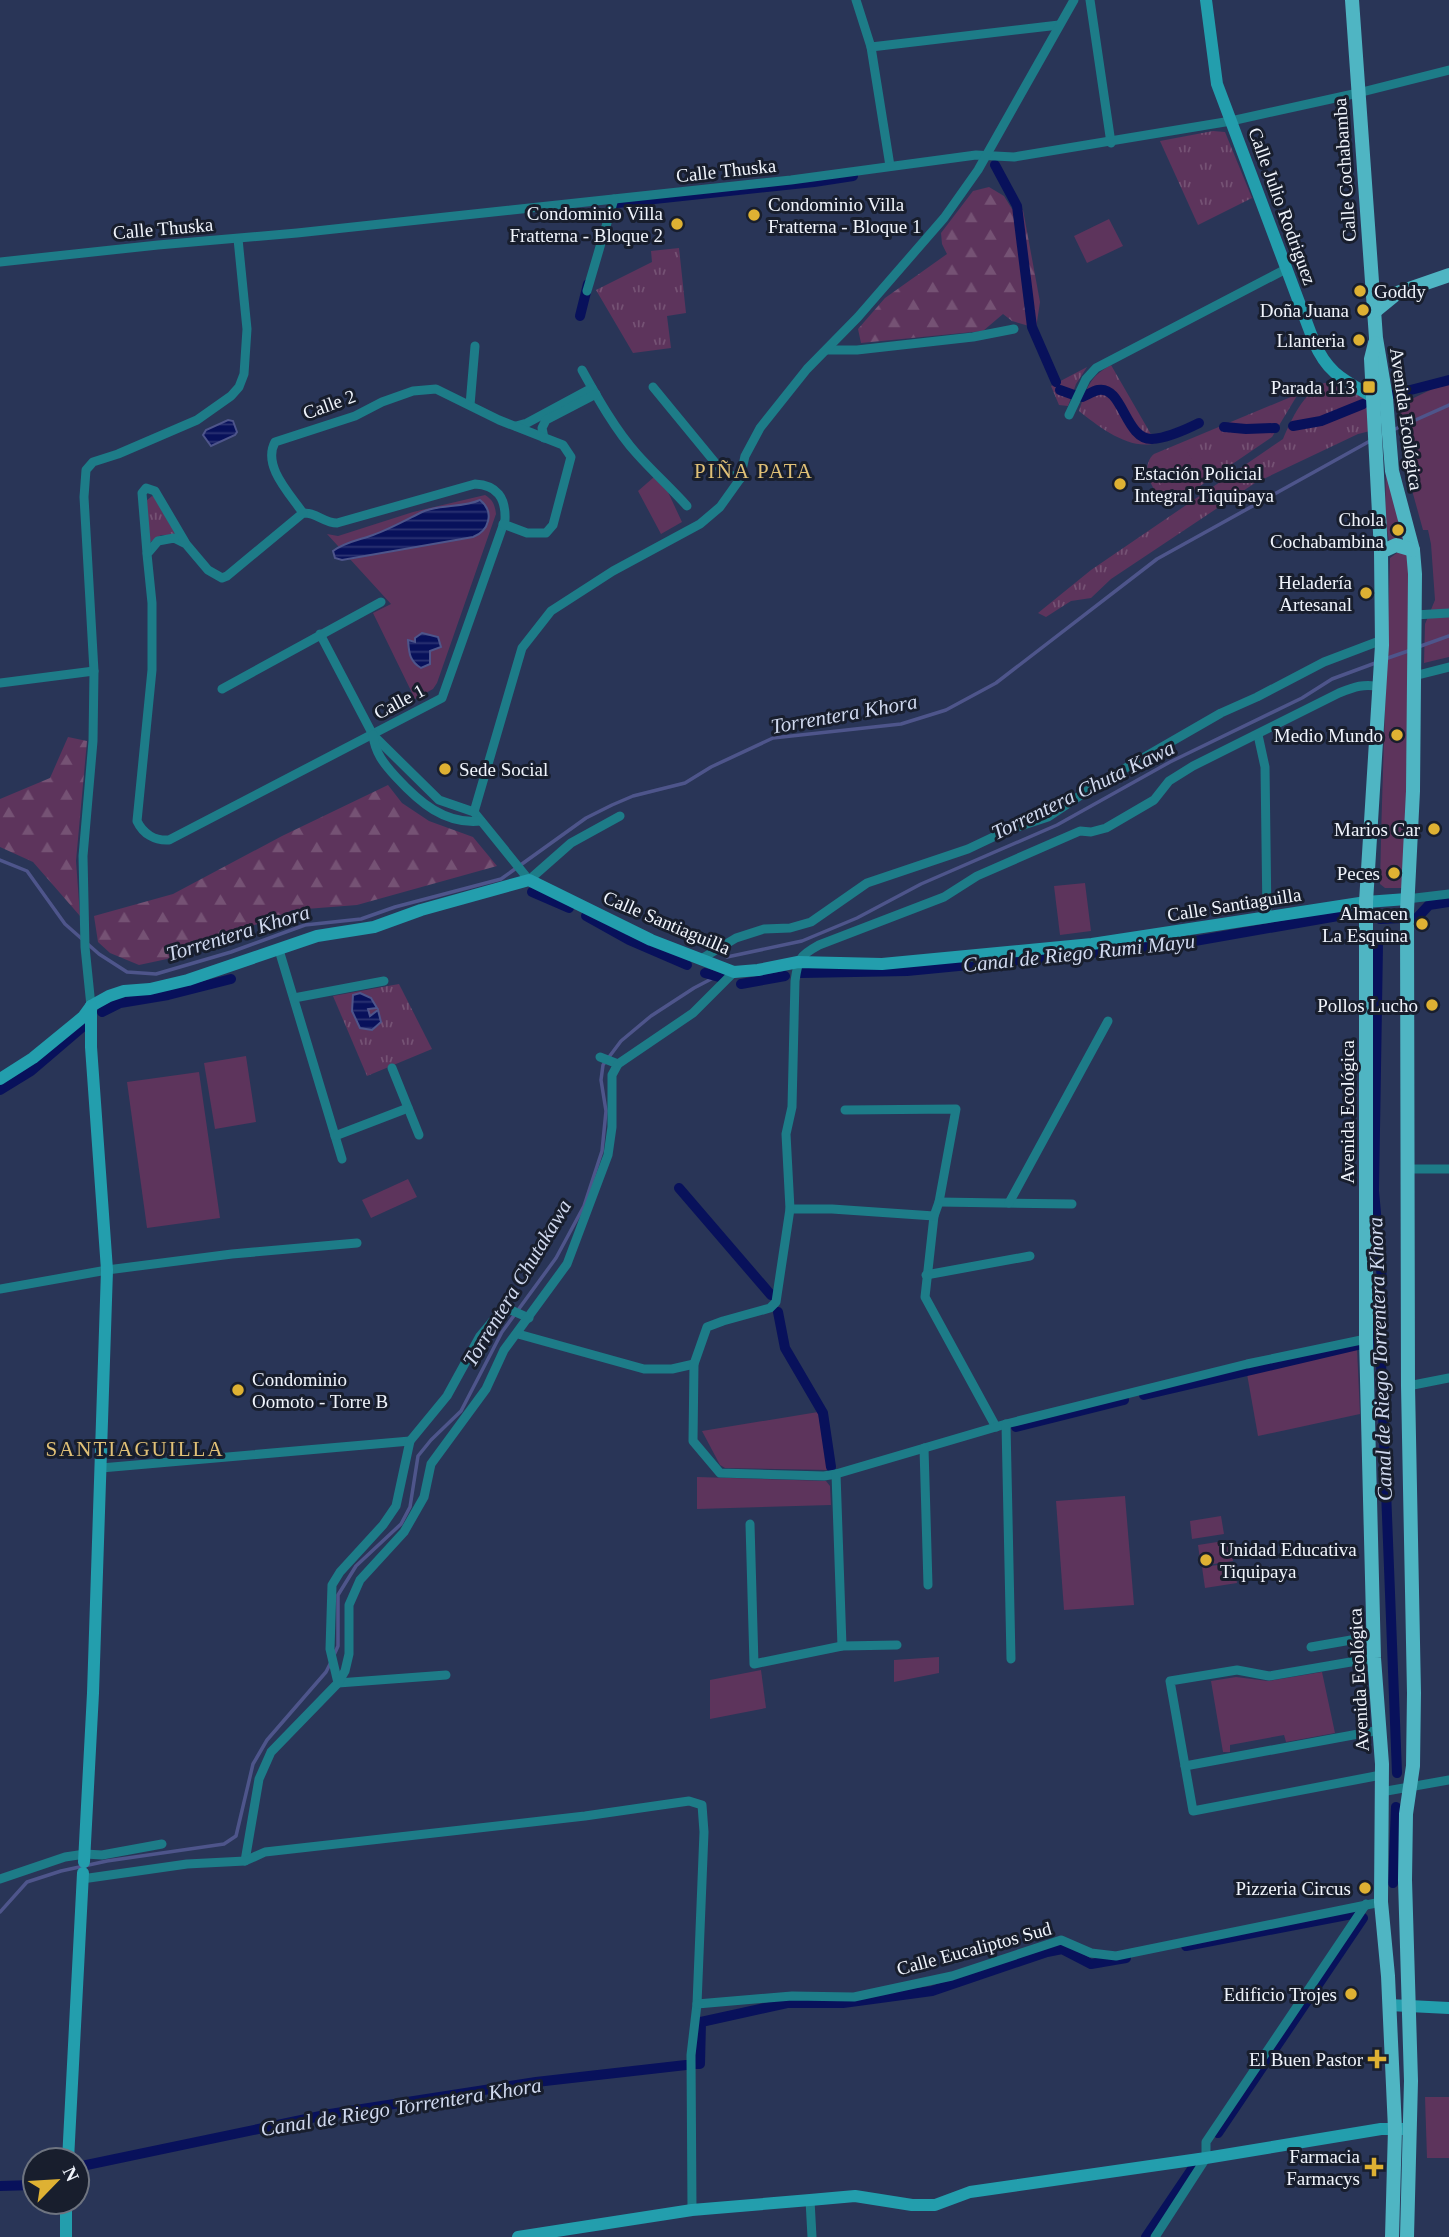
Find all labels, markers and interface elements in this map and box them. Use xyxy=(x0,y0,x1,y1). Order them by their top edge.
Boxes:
street label: Calle Cochabamba xyxy=(1329,97,1360,243)
street label: Calle Julio Rodriguez xyxy=(1244,125,1321,288)
street label: Calle Thuska xyxy=(675,155,778,186)
place label: Condominio Villa Fratterna - Bloque 1 xyxy=(768,194,922,237)
place label: Condominio Villa Fratterna - Bloque 2 xyxy=(509,203,664,246)
marker: Condominio Villa Fratterna - Bloque 1 xyxy=(746,207,762,223)
street label: Calle Thuska xyxy=(112,214,215,243)
marker: Condominio Villa Fratterna - Bloque 2 xyxy=(669,216,685,232)
place label: Goddy xyxy=(1374,281,1426,302)
marker: Goddy xyxy=(1352,283,1368,299)
place label: Doña Juana xyxy=(1260,300,1350,321)
marker: Doña Juana xyxy=(1355,302,1371,318)
place label: Llanteria xyxy=(1276,330,1346,351)
marker: Llanteria xyxy=(1351,332,1367,348)
street label: Avenida Ecológica xyxy=(1386,346,1427,492)
place label: Parada 113 xyxy=(1271,377,1355,398)
marker: Parada 113 xyxy=(1361,379,1377,395)
street label: Calle 2 xyxy=(300,385,358,424)
district label: PIÑA PATA xyxy=(694,459,814,483)
place label: Estación Policial Integral Tiquipaya xyxy=(1134,463,1274,506)
marker: Estación Policial Integral Tiquipaya xyxy=(1112,476,1128,492)
place label: Chola Cochabambina xyxy=(1270,509,1385,552)
marker: Chola Cochabambina xyxy=(1390,522,1406,538)
place label: Heladería Artesanal xyxy=(1278,572,1353,615)
marker: Heladería Artesanal xyxy=(1358,585,1374,601)
street label: Calle 1 xyxy=(370,679,428,723)
water label: Torrentera Khora xyxy=(769,689,919,739)
place label: Medio Mundo xyxy=(1274,725,1383,746)
marker: Medio Mundo xyxy=(1389,727,1405,743)
water label: Torrentera Chuta Kawa xyxy=(988,735,1178,845)
place label: Sede Social xyxy=(459,759,548,780)
marker: Sede Social xyxy=(437,761,453,777)
place label: Marios Car xyxy=(1334,819,1421,840)
marker: Marios Car xyxy=(1426,821,1442,837)
place label: Peces xyxy=(1337,863,1380,884)
marker: Peces xyxy=(1386,865,1402,881)
street label: Calle Santiaguilla xyxy=(1165,883,1303,925)
street label: Calle Santiaguilla xyxy=(600,886,734,959)
water label: Torrentera Khora xyxy=(164,900,312,966)
place label: Almacen La Esquina xyxy=(1322,903,1409,946)
marker: Almacen La Esquina xyxy=(1414,916,1430,932)
water label: Canal de Riego Rumi Mayu xyxy=(962,929,1196,977)
place label: Pollos Lucho xyxy=(1317,995,1418,1016)
marker: Pollos Lucho xyxy=(1424,997,1440,1013)
street label: Avenida Ecológica xyxy=(1337,1040,1358,1184)
water label: Torrentera Chutakawa xyxy=(458,1195,576,1371)
water label: Canal de Riego Torrentera Khora xyxy=(1363,1217,1397,1501)
place label: Condominio Oomoto - Torre B xyxy=(252,1369,388,1412)
marker: Condominio Oomoto - Torre B xyxy=(230,1382,246,1398)
district label: SANTIAGUILLA xyxy=(45,1437,225,1461)
place label: Unidad Educativa Tiquipaya xyxy=(1220,1539,1357,1582)
marker: Unidad Educativa Tiquipaya xyxy=(1198,1552,1214,1568)
street label: Avenida Ecológica xyxy=(1344,1607,1373,1752)
place label: Pizzeria Circus xyxy=(1235,1878,1351,1899)
marker: Pizzeria Circus xyxy=(1357,1880,1373,1896)
street label: Calle Eucaliptos Sud xyxy=(894,1918,1054,1979)
place label: Edificio Trojes xyxy=(1224,1984,1337,2005)
marker: Edificio Trojes xyxy=(1343,1986,1359,2002)
place label: El Buen Pastor xyxy=(1249,2049,1364,2070)
marker: El Buen Pastor xyxy=(1369,2051,1385,2067)
water label: Canal de Riego Torrentera Khora xyxy=(259,2073,543,2141)
north arrow xyxy=(21,2146,91,2216)
place label: Farmacia Farmacys xyxy=(1286,2146,1361,2189)
marker: Farmacia Farmacys xyxy=(1366,2159,1382,2175)
text: N xyxy=(59,2163,83,2185)

